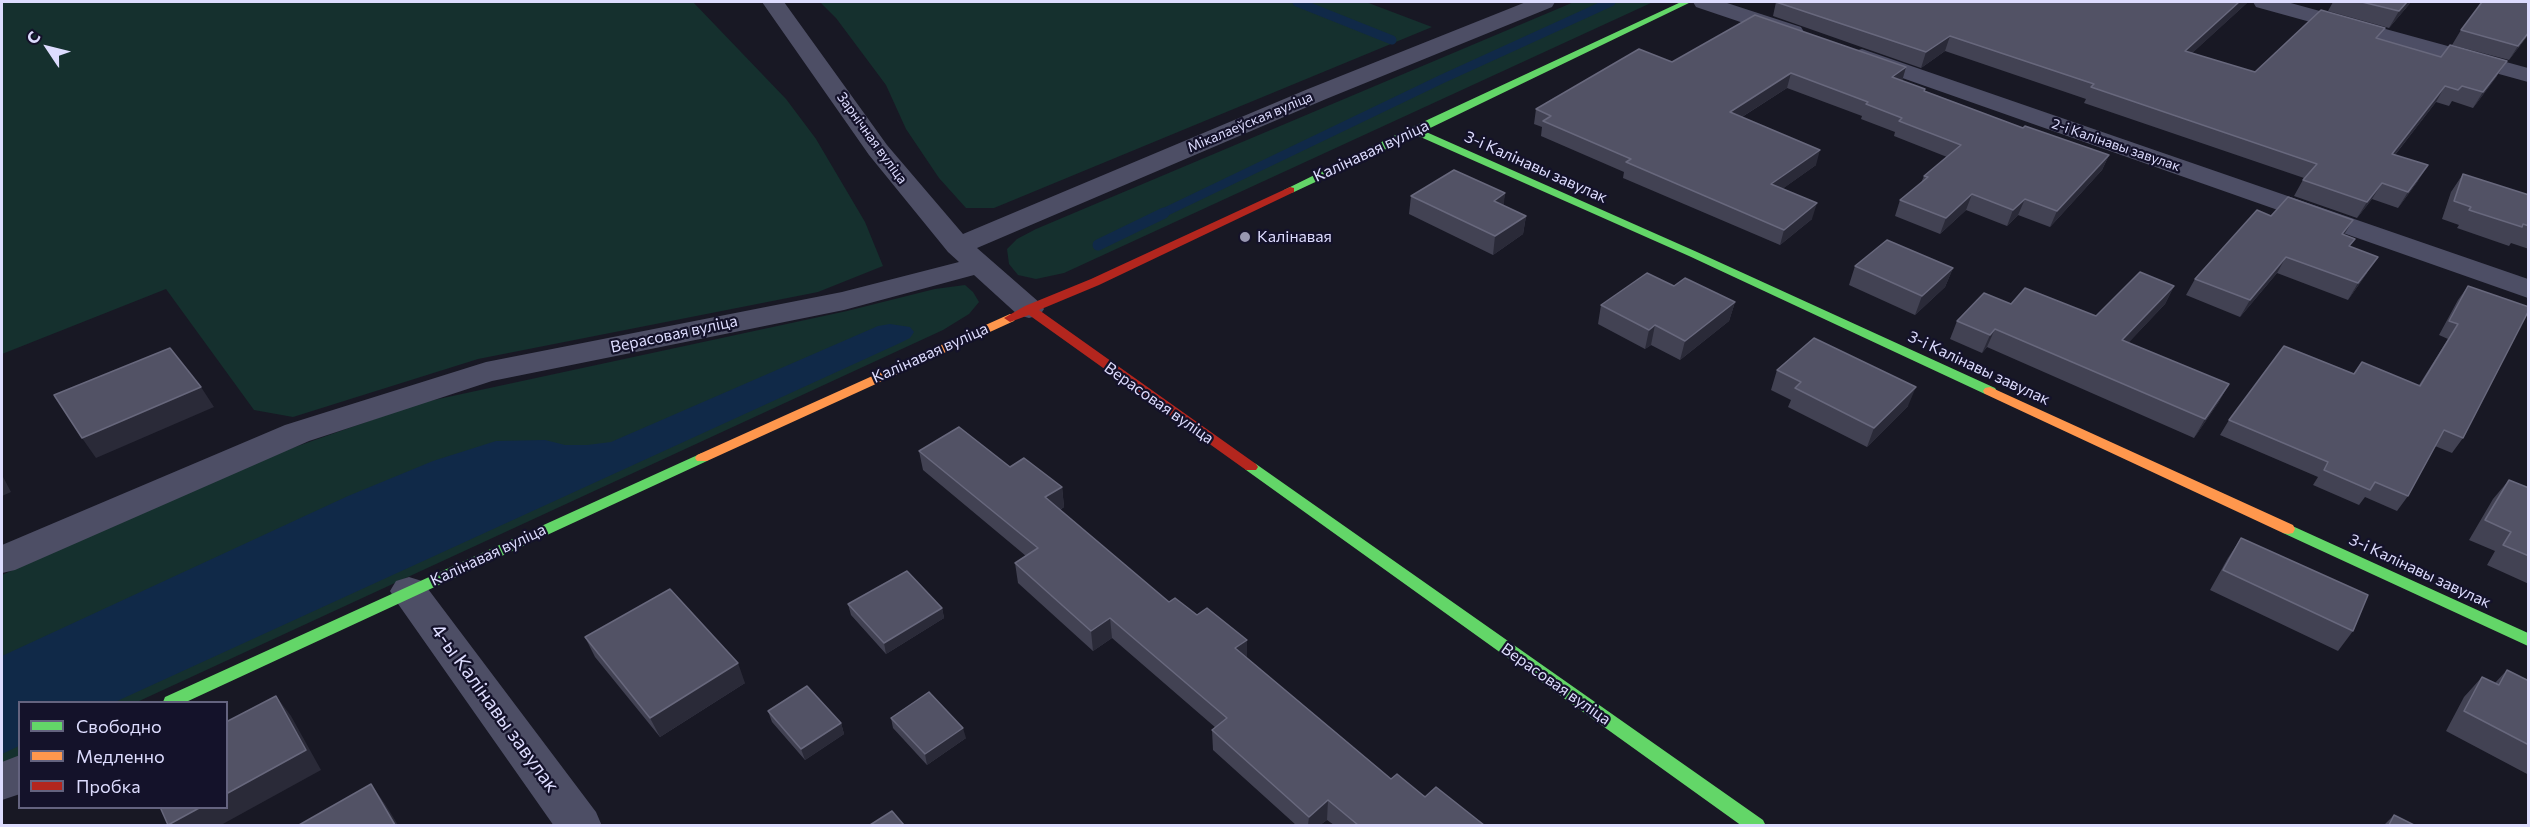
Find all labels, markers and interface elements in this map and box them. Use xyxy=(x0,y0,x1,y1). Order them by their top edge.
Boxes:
north arrow xyxy=(18,18,78,78)
text: С xyxy=(22,27,44,47)
street label: Мікалаеўская вуліца xyxy=(1185,88,1315,156)
street label: Зарнічная вуліца xyxy=(833,89,911,187)
street label: 2-і Калінавы завулак xyxy=(2050,115,2182,175)
street label: Калінавая вуліца xyxy=(1310,116,1432,186)
street label: 3-і Калінавы завулак xyxy=(1462,127,1610,207)
place label: Калінавая xyxy=(1257,227,1332,247)
marker: Калінавая xyxy=(1238,230,1252,244)
street label: Верасовая вуліца xyxy=(609,311,739,357)
street label: Калінавая вуліца xyxy=(869,319,991,387)
street label: 3-і Калінавы завулак xyxy=(1905,327,2053,409)
street label: Верасовая вуліца xyxy=(1101,358,1217,448)
street label: Калінавая вуліца xyxy=(427,520,549,590)
street label: 3-і Калінавы завулак xyxy=(2346,530,2494,612)
street label: 4-ы Калінавы завулак xyxy=(426,619,564,797)
street label: Верасовая вуліца xyxy=(1498,639,1614,729)
legend xyxy=(18,701,228,809)
text: Свободно xyxy=(76,715,162,737)
text: Медленно xyxy=(76,745,165,767)
text: Пробка xyxy=(76,775,141,797)

